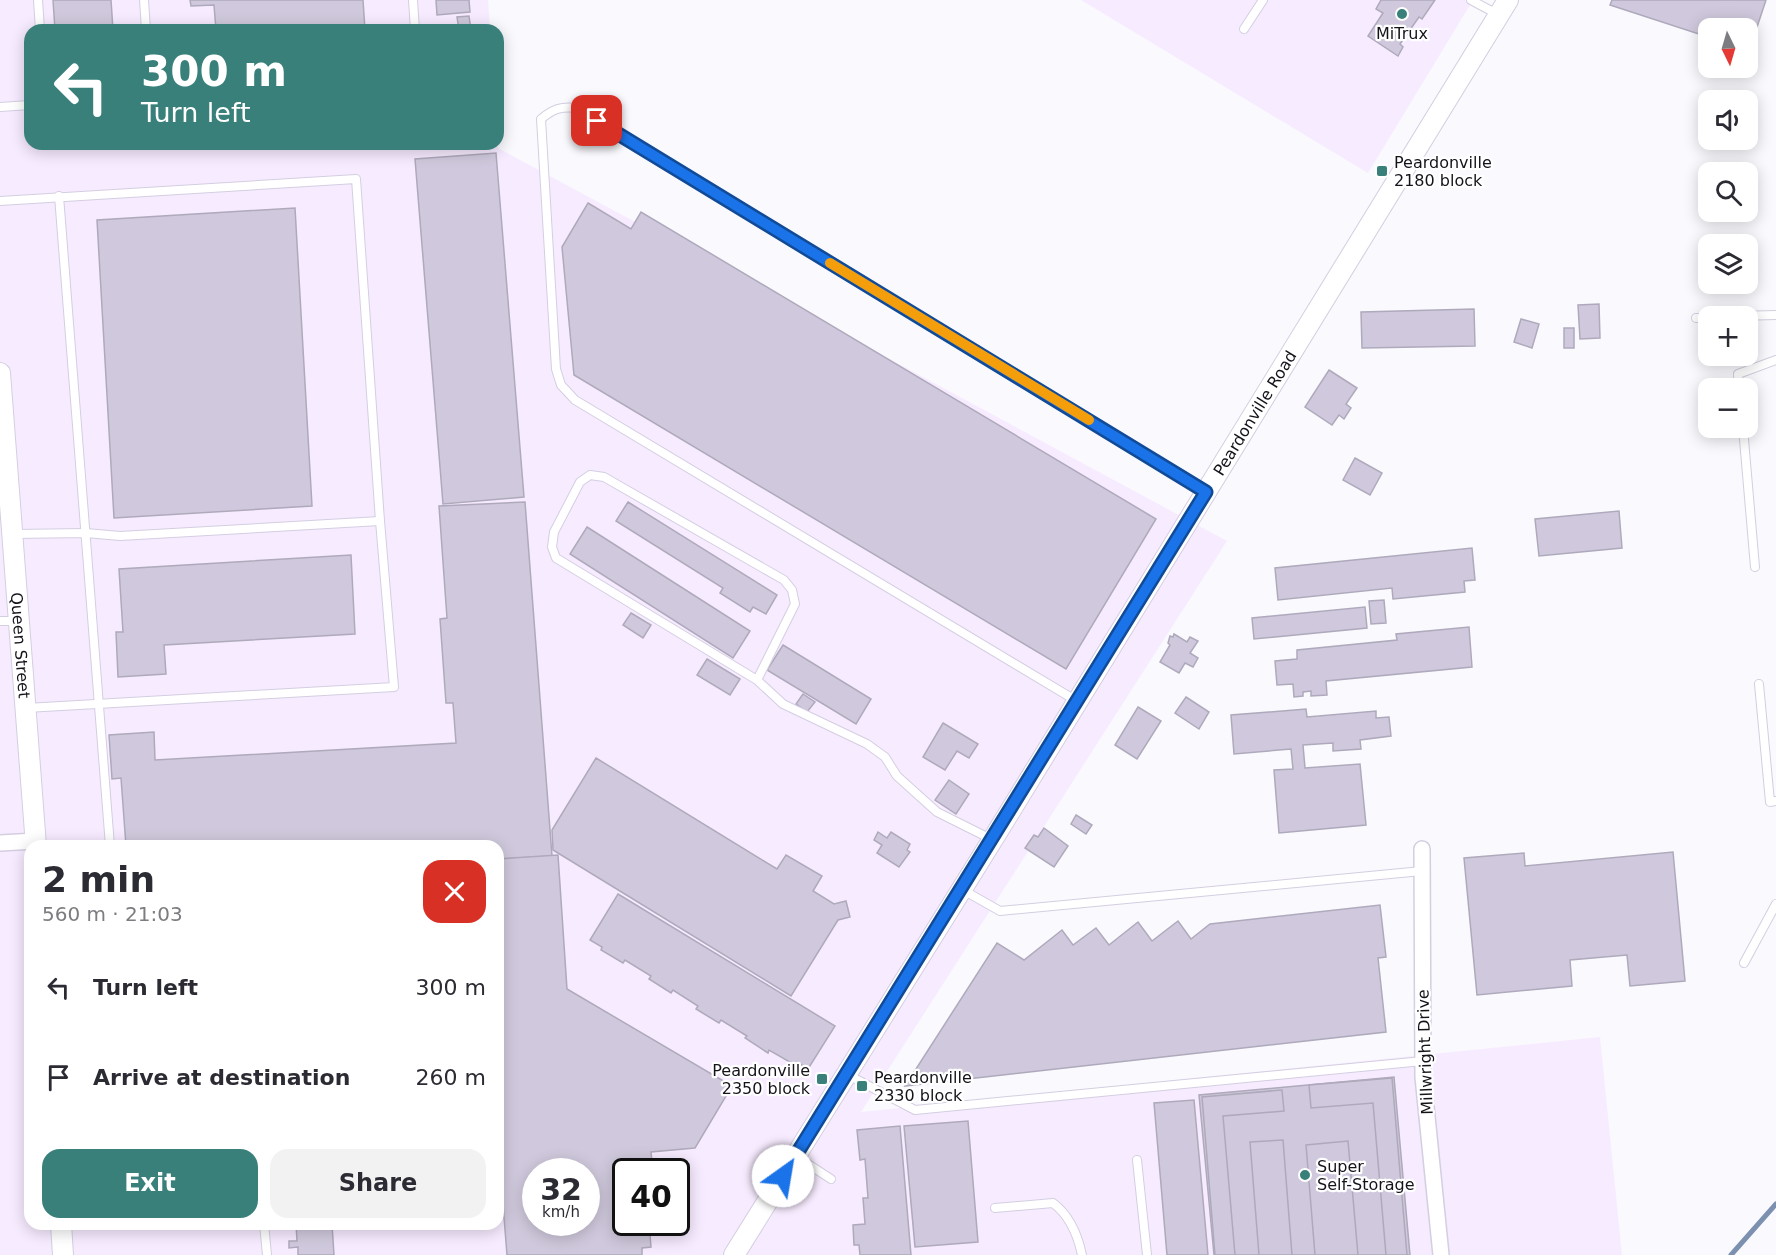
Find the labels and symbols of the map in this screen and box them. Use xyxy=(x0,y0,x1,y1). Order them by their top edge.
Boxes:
marker: MiTrux xyxy=(1395,7,1409,21)
north arrow xyxy=(1698,18,1758,78)
place label: MiTrux xyxy=(1376,24,1428,43)
pin xyxy=(571,95,622,146)
place label: Peardonville 2180 block xyxy=(1394,153,1492,190)
marker: Peardonville 2180 block xyxy=(1375,164,1389,178)
street label: Peardonville Road xyxy=(1209,347,1300,479)
street label: Queen Street xyxy=(7,591,34,699)
street label: Millwright Drive xyxy=(1413,989,1437,1115)
place label: Peardonville 2350 block xyxy=(712,1061,811,1098)
place label: Peardonville 2330 block xyxy=(874,1068,972,1105)
marker: Peardonville 2350 block xyxy=(815,1072,829,1086)
marker: Peardonville 2330 block xyxy=(855,1079,869,1093)
position arrow xyxy=(751,1144,815,1208)
place label: Super Self-Storage xyxy=(1317,1157,1415,1194)
speed limit sign: 40 xyxy=(612,1158,690,1236)
marker: Super Self-Storage xyxy=(1298,1168,1312,1182)

